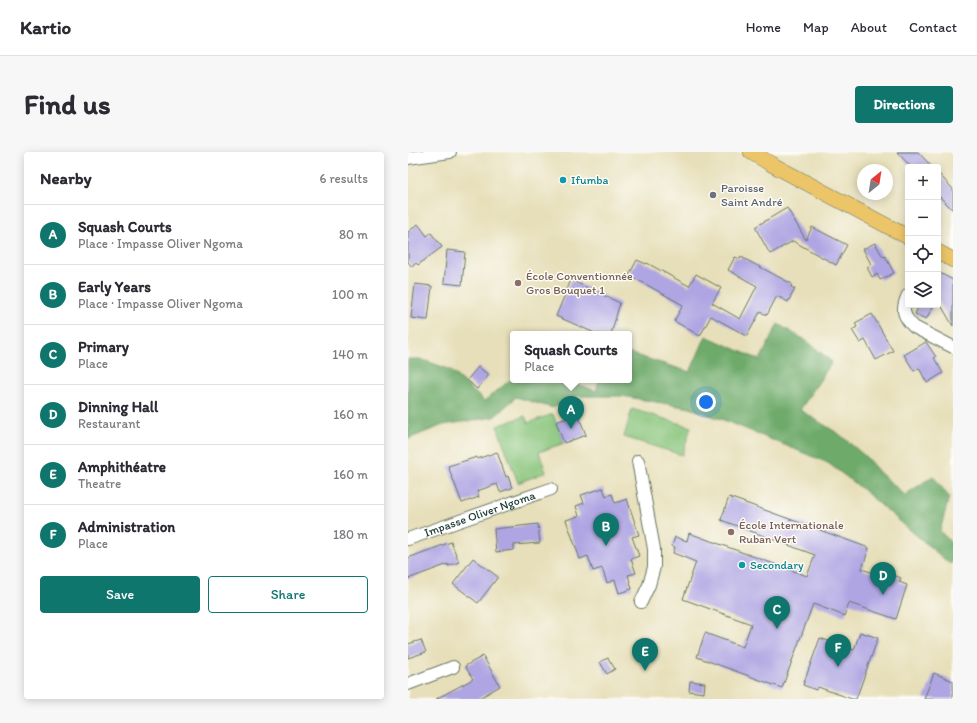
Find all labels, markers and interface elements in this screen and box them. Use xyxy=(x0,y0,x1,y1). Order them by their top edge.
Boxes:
text: Kartio xyxy=(20,16,71,39)
text: Home xyxy=(746,19,781,36)
text: Map xyxy=(803,19,829,36)
text: About xyxy=(851,19,887,36)
text: Contact xyxy=(909,19,957,36)
button: Directions xyxy=(855,86,953,123)
text: Find us xyxy=(24,87,111,121)
north arrow xyxy=(857,164,893,200)
map controls xyxy=(905,164,941,308)
button: + xyxy=(905,164,941,200)
text: Nearby xyxy=(40,168,92,188)
text: 6 results xyxy=(320,171,368,186)
place label: Ifumba xyxy=(571,173,609,187)
marker: Ifumba xyxy=(558,175,568,185)
place label: Paroisse Saint André xyxy=(721,181,783,209)
marker: Paroisse Saint André xyxy=(708,190,718,200)
button: − xyxy=(905,200,941,236)
text: Squash Courts xyxy=(78,218,172,236)
text: A xyxy=(49,227,57,242)
text: 80 m xyxy=(339,227,368,242)
text: Place · Impasse Oliver Ngoma xyxy=(78,236,243,251)
button: locate xyxy=(905,236,941,272)
place label: École Conventionnée Gros Bouquet 1 xyxy=(526,269,633,297)
button: layers xyxy=(905,272,941,308)
text: Early Years xyxy=(78,278,151,296)
marker: École Conventionnée Gros Bouquet 1 xyxy=(513,278,523,288)
text: B xyxy=(49,287,57,302)
text: 100 m xyxy=(332,287,368,302)
text: Place · Impasse Oliver Ngoma xyxy=(78,296,243,311)
popup xyxy=(510,331,632,383)
text: Primary xyxy=(78,338,129,356)
text: Squash Courts xyxy=(524,341,618,359)
text: C xyxy=(49,347,57,362)
text: 140 m xyxy=(332,347,368,362)
text: Place xyxy=(78,356,108,371)
text: Place xyxy=(524,359,554,374)
your location xyxy=(696,392,716,412)
pin: A xyxy=(558,396,584,429)
text: Dinning Hall xyxy=(78,398,158,416)
text: D xyxy=(49,407,57,422)
text: 160 m xyxy=(333,407,368,422)
text: Restaurant xyxy=(78,416,140,431)
text: Amphithéatre xyxy=(78,458,166,476)
text: E xyxy=(49,467,57,482)
text: 160 m xyxy=(333,467,368,482)
text: Theatre xyxy=(78,476,121,491)
street label: Impasse Oliver Ngoma xyxy=(422,488,538,540)
pin: B xyxy=(593,513,619,546)
text: Administration xyxy=(78,518,175,536)
place label: École Internationale Ruban Vert xyxy=(739,518,844,546)
text: F xyxy=(50,527,56,542)
text: 180 m xyxy=(333,527,368,542)
marker: École Internationale Ruban Vert xyxy=(726,527,736,537)
text: Place xyxy=(78,536,108,551)
place label: Secondary xyxy=(750,558,804,572)
marker: Secondary xyxy=(737,560,747,570)
pin: D xyxy=(870,562,896,595)
button: Save xyxy=(40,576,200,613)
button: Share xyxy=(208,576,368,613)
pin: C xyxy=(764,596,790,629)
pin: F xyxy=(825,634,851,667)
pin: E xyxy=(632,638,658,671)

